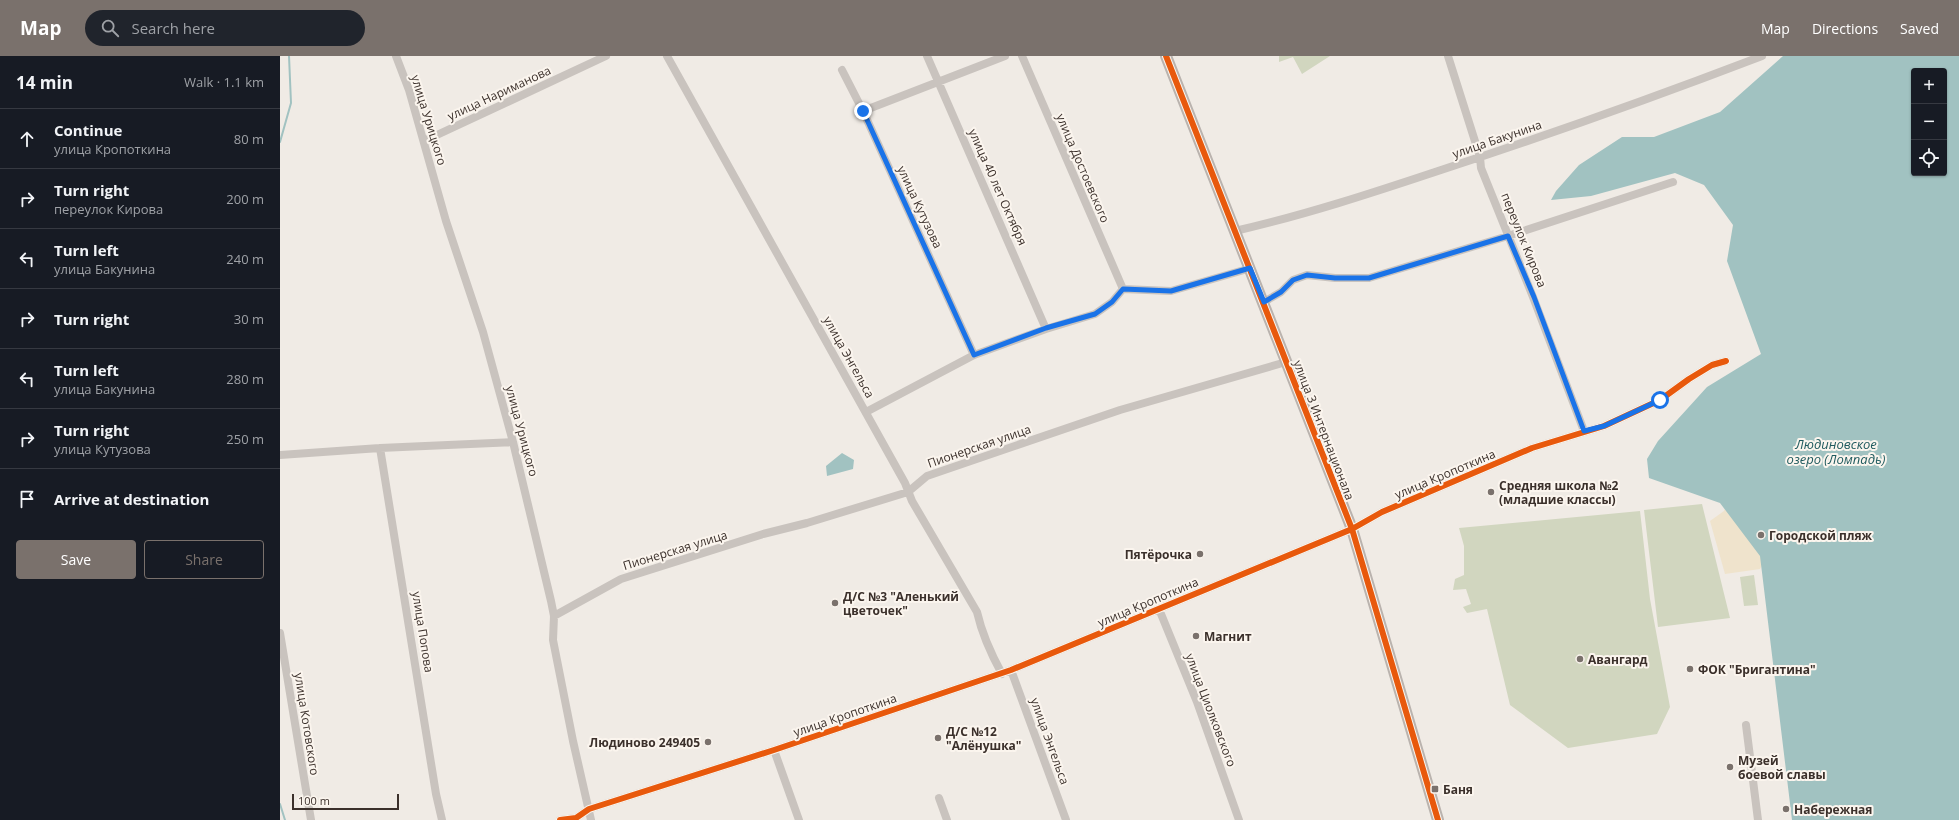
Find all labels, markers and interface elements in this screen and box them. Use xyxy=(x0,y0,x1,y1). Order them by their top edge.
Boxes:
search box xyxy=(85,10,365,46)
text: Map xyxy=(20,15,61,41)
icon: search xyxy=(99,17,121,39)
text: Search here xyxy=(131,18,215,38)
text: Map xyxy=(1761,19,1790,38)
text: Directions xyxy=(1812,19,1878,38)
text: Saved xyxy=(1900,19,1939,38)
street label: улица Нариманова xyxy=(445,62,553,124)
map controls xyxy=(1911,68,1947,176)
button: + xyxy=(1911,68,1947,104)
text: 14 min xyxy=(16,71,73,94)
text: Walk · 1.1 km xyxy=(184,73,264,91)
street label: улица Урицкого xyxy=(407,73,451,167)
route end xyxy=(854,102,872,120)
button: − xyxy=(1911,104,1947,140)
street label: улица Достоевского xyxy=(1052,111,1114,225)
street label: улица Бакунина xyxy=(1450,116,1544,162)
text: Continue xyxy=(54,120,122,140)
street label: улица 40 лет Октября xyxy=(965,126,1031,248)
icon: ahead xyxy=(16,128,38,150)
text: 80 m xyxy=(234,130,264,148)
text: улица Кропоткина xyxy=(54,140,171,158)
button: locate xyxy=(1911,140,1947,176)
street label: улица Кутузова xyxy=(893,163,947,251)
text: Turn right xyxy=(54,180,129,200)
icon: right xyxy=(16,188,38,210)
text: 200 m xyxy=(226,190,264,208)
street label: переулок Кирова xyxy=(1497,190,1551,290)
text: переулок Кирова xyxy=(54,200,163,218)
text: Turn left xyxy=(54,240,119,260)
icon: left xyxy=(16,248,38,270)
text: 240 m xyxy=(226,250,264,268)
text: улица Бакунина xyxy=(54,260,155,278)
icon: right xyxy=(16,308,38,330)
text: Turn right xyxy=(54,309,129,329)
text: 30 m xyxy=(234,310,264,328)
street label: улица Энгельса xyxy=(819,313,879,401)
street label: улица 3 Интернационала xyxy=(1289,358,1359,502)
text: Turn left xyxy=(54,360,119,380)
icon: left xyxy=(16,368,38,390)
text: 280 m xyxy=(226,370,264,388)
text: улица Бакунина xyxy=(54,380,155,398)
street label: улица Урицкого xyxy=(502,384,542,478)
route start xyxy=(1651,391,1669,409)
text: Turn right xyxy=(54,420,129,440)
street label: Пионерская улица xyxy=(925,420,1033,472)
icon: right xyxy=(16,428,38,450)
text: 250 m xyxy=(226,430,264,448)
water label: Людиновское озеро (Ломпадь) xyxy=(1787,435,1886,468)
text: улица Кутузова xyxy=(54,440,151,458)
street label: улица Кропоткина xyxy=(1392,445,1498,503)
place label: Средняя школа №2 (младшие классы) xyxy=(1499,477,1619,508)
marker: Средняя школа №2 (младшие классы) xyxy=(1486,487,1496,497)
icon: arrive xyxy=(16,488,38,510)
text: Arrive at destination xyxy=(54,489,209,509)
street label: Пионерская улица xyxy=(621,526,729,574)
place label: Городской пляж xyxy=(1769,527,1873,544)
marker: Городской пляж xyxy=(1756,530,1766,540)
button: Save xyxy=(16,540,136,579)
button: Share xyxy=(144,540,264,579)
place label: Пятёрочка xyxy=(1125,546,1192,563)
marker: Пятёрочка xyxy=(1195,549,1205,559)
street label: улица Кропоткина xyxy=(1095,573,1201,631)
place label: Д/С №3 "Аленький цветочек" xyxy=(843,588,959,619)
street label: улица Попова xyxy=(408,590,438,674)
marker: Д/С №3 "Аленький цветочек" xyxy=(830,598,840,608)
place label: Магнит xyxy=(1204,628,1252,645)
marker: Магнит xyxy=(1191,631,1201,641)
street label: улица Циолковского xyxy=(1182,651,1240,769)
place label: Авангард xyxy=(1588,651,1648,668)
marker: Авангард xyxy=(1575,654,1585,664)
place label: ФОК "Бригантина" xyxy=(1698,661,1816,678)
marker: ФОК "Бригантина" xyxy=(1685,664,1695,674)
street label: улица Котовского xyxy=(290,671,324,777)
street label: улица Кропоткина xyxy=(791,689,899,741)
street label: улица Энгельса xyxy=(1026,695,1074,787)
place label: Д/С №12 "Алёнушка" xyxy=(946,723,1022,754)
marker: Д/С №12 "Алёнушка" xyxy=(933,733,943,743)
place label: Людиново 249405 xyxy=(589,734,700,751)
marker: Людиново 249405 xyxy=(703,737,713,747)
place label: Музей боевой славы xyxy=(1738,752,1826,783)
marker: Музей боевой славы xyxy=(1725,762,1735,772)
place label: Баня xyxy=(1443,781,1473,798)
marker: Баня xyxy=(1430,784,1440,794)
scale bar xyxy=(292,792,399,811)
text: 100 m xyxy=(298,793,330,808)
place label: Набережная xyxy=(1794,801,1872,818)
marker: Набережная xyxy=(1781,804,1791,814)

